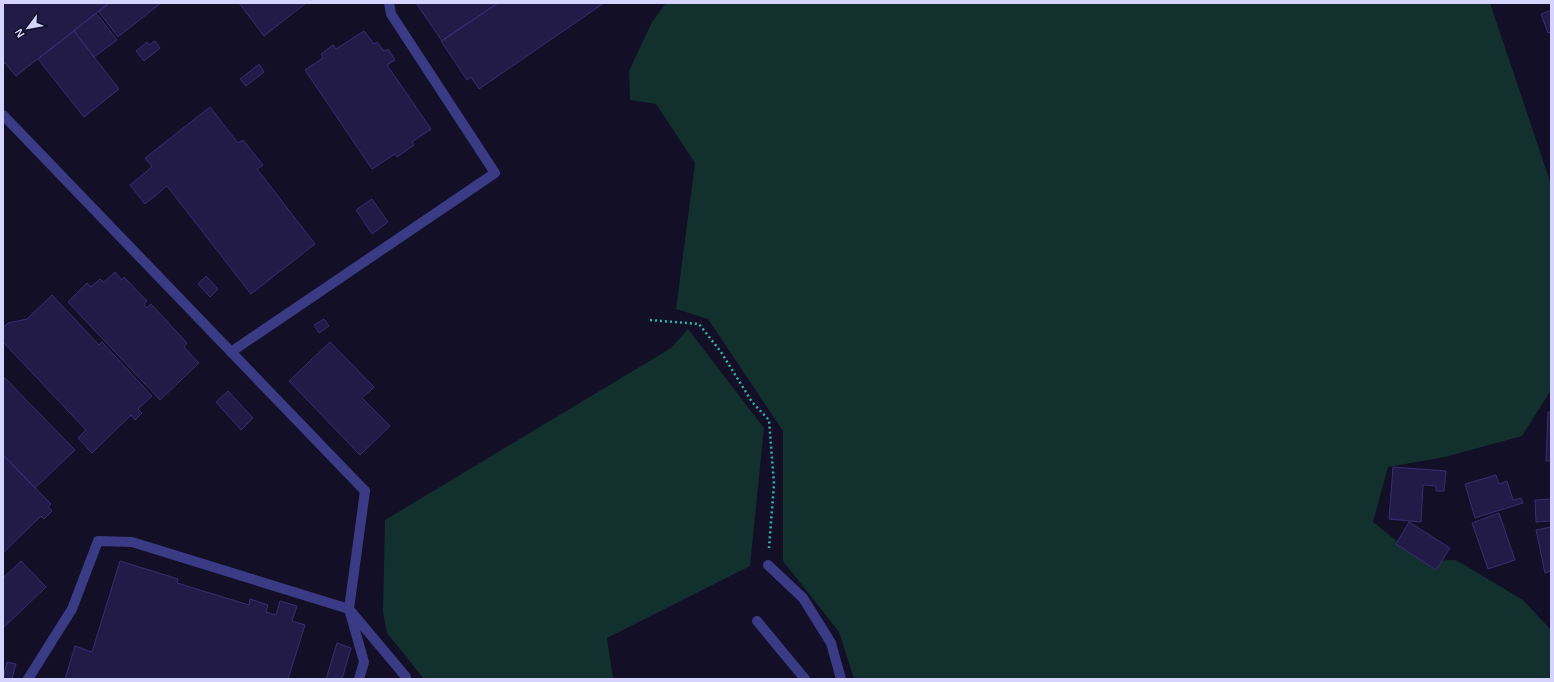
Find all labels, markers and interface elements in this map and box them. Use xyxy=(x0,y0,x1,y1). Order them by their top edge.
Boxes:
north arrow xyxy=(8,8,48,48)
text: N xyxy=(12,27,27,40)

